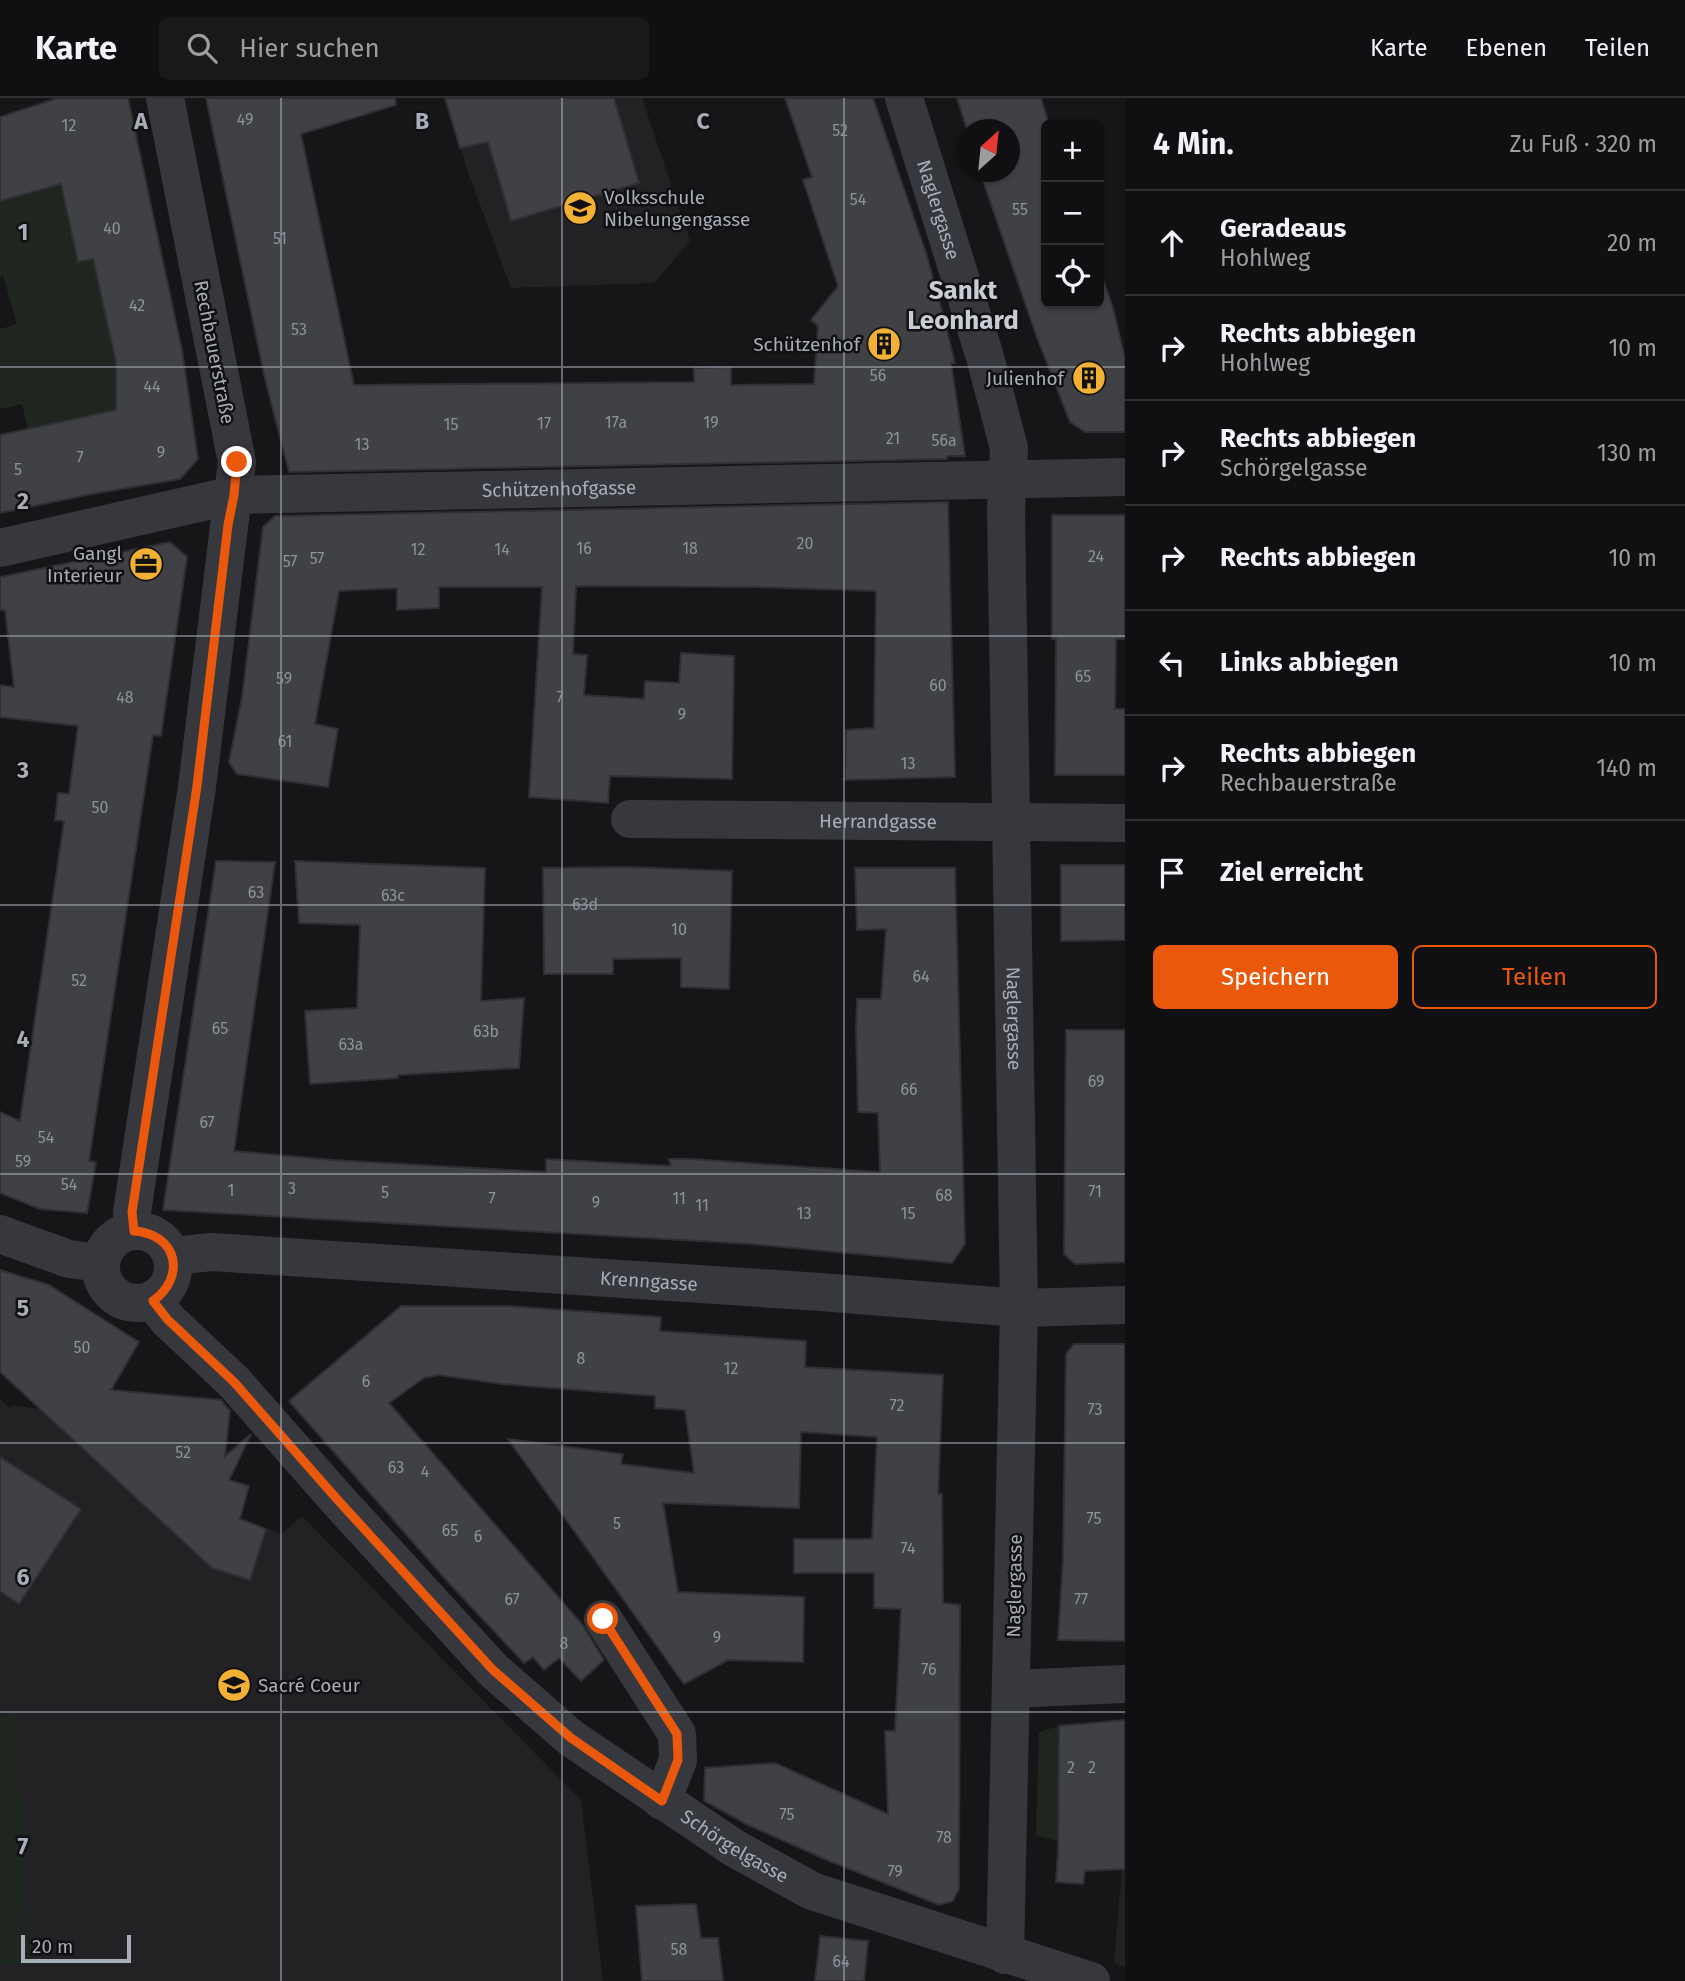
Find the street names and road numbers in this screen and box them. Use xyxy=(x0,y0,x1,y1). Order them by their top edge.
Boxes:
street label: Naglergasse xyxy=(912,157,965,263)
street label: Rechbauerstraße xyxy=(189,278,240,426)
street label: Schützenhofgasse xyxy=(482,476,636,502)
street label: Herrandgasse xyxy=(819,810,937,833)
street label: Naglergasse xyxy=(1001,966,1026,1070)
street label: Krenngasse xyxy=(599,1266,699,1296)
street label: Naglergasse xyxy=(1002,1534,1027,1638)
street label: Schörgelgasse xyxy=(677,1805,792,1888)

